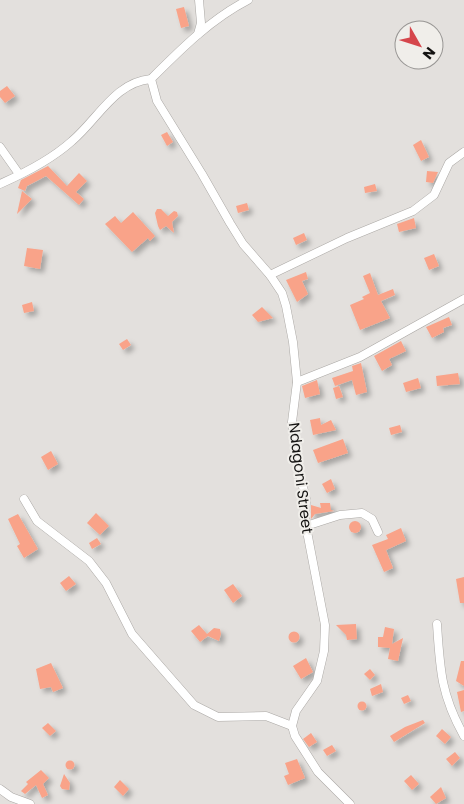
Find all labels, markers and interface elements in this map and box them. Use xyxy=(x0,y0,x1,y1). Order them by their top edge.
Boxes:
north arrow xyxy=(394,20,444,70)
text: N xyxy=(418,43,440,64)
street label: Ndagoni Street xyxy=(284,421,318,535)

